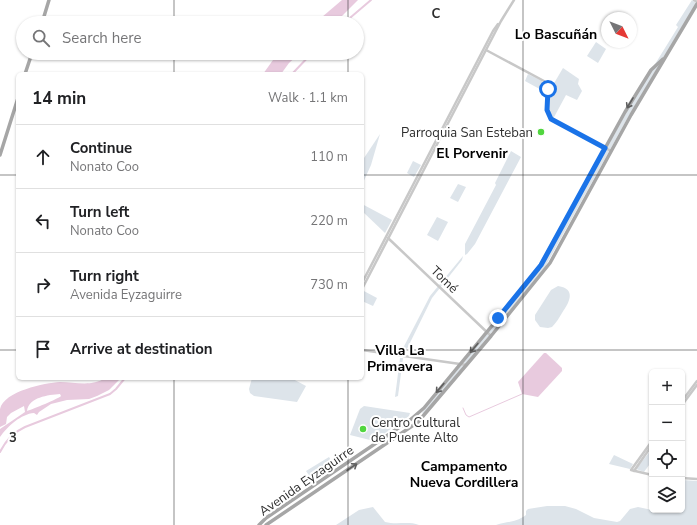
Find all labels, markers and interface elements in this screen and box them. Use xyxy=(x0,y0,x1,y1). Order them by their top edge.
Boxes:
text: C xyxy=(432,5,441,23)
north arrow xyxy=(601,12,637,48)
search box xyxy=(16,16,364,60)
district label: Lo Bascuñán xyxy=(515,25,597,44)
icon: search xyxy=(30,27,52,49)
text: Search here xyxy=(62,28,142,48)
route start xyxy=(539,80,557,98)
text: 14 min xyxy=(32,87,86,110)
text: Walk · 1.1 km xyxy=(268,89,348,107)
one-way arrow xyxy=(626,97,634,108)
place label: Parroquia San Esteban xyxy=(401,124,533,142)
marker: Parroquia San Esteban xyxy=(536,127,546,137)
text: Continue xyxy=(70,138,132,158)
district label: El Porvenir xyxy=(436,144,508,163)
icon: ahead xyxy=(32,146,54,168)
text: 110 m xyxy=(310,148,348,166)
text: Nonato Coo xyxy=(70,158,139,176)
text: Turn left xyxy=(70,202,129,222)
icon: left xyxy=(32,210,54,232)
text: 220 m xyxy=(310,212,348,230)
text: Nonato Coo xyxy=(70,222,139,240)
street label: Tomé xyxy=(427,262,462,297)
text: Turn right xyxy=(70,266,139,286)
icon: right xyxy=(32,274,54,296)
text: 730 m xyxy=(310,276,348,294)
text: Avenida Eyzaguirre xyxy=(70,286,182,304)
route end xyxy=(489,309,507,327)
icon: arrive xyxy=(32,338,54,360)
text: Arrive at destination xyxy=(70,339,213,359)
district label: Villa La Primavera xyxy=(367,341,433,376)
one-way arrow xyxy=(469,343,478,353)
map controls xyxy=(649,369,685,513)
button: + xyxy=(649,369,685,405)
one-way arrow xyxy=(436,382,445,393)
button: − xyxy=(649,405,685,441)
place label: Centro Cultural de Puente Alto xyxy=(371,414,460,447)
marker: Centro Cultural de Puente Alto xyxy=(358,424,368,434)
text: 3 xyxy=(9,429,17,447)
street label: Avenida Eyzaguirre xyxy=(256,441,358,520)
button: locate xyxy=(649,441,685,477)
district label: Campamento Nueva Cordillera xyxy=(410,457,518,492)
one-way arrow xyxy=(346,463,357,471)
button: layers xyxy=(649,477,685,513)

